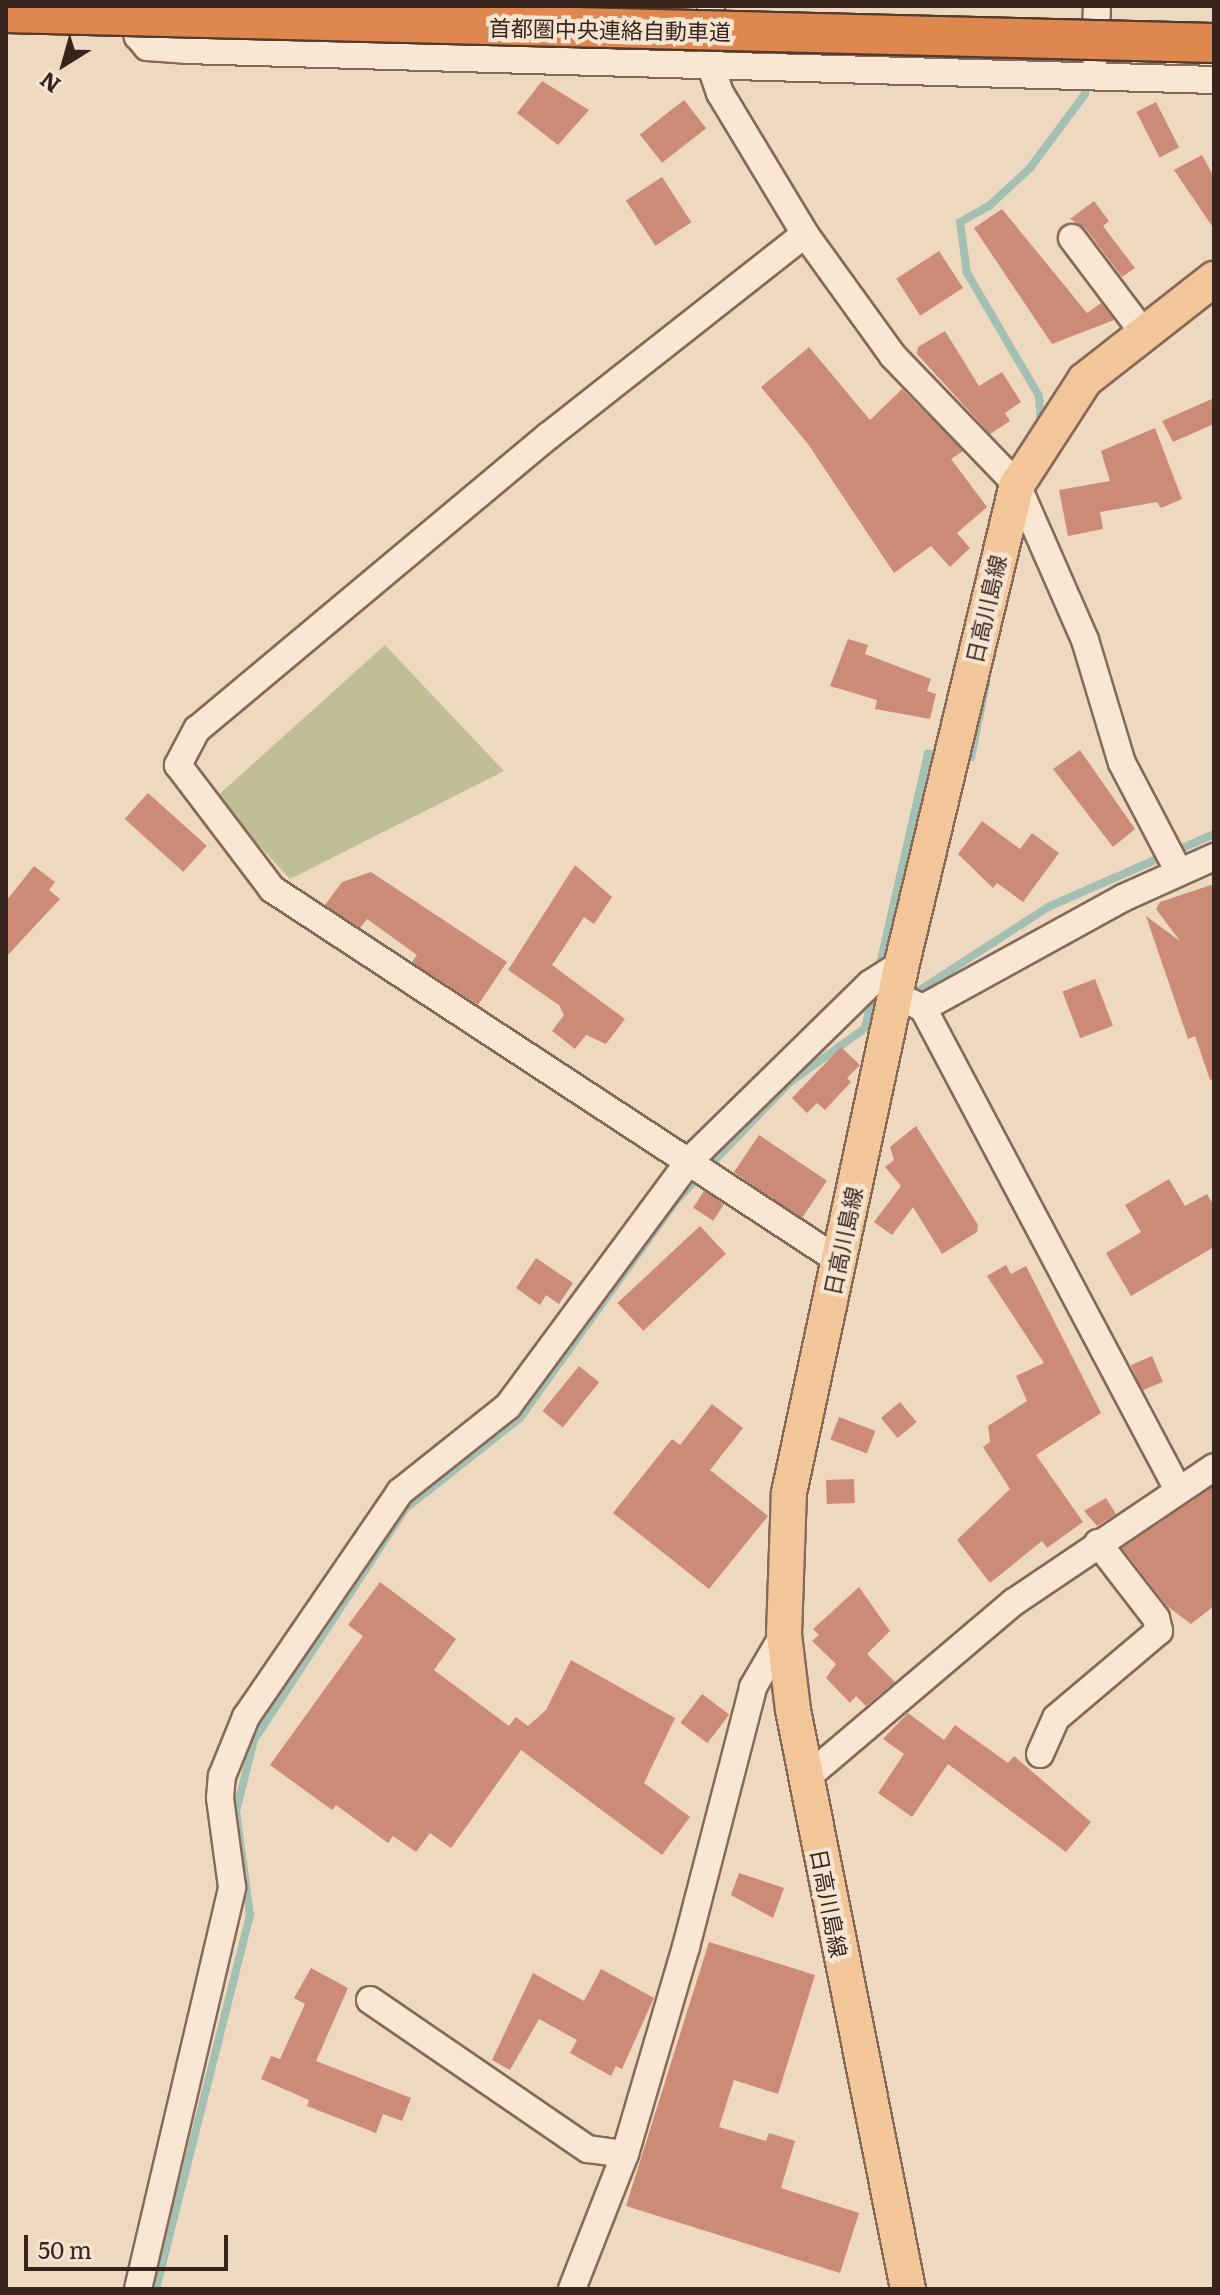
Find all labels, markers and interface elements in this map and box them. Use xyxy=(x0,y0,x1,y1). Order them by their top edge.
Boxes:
street label: 首都圏中央連絡自動車道 xyxy=(489,14,731,44)
north arrow xyxy=(24,24,104,104)
text: N xyxy=(32,65,67,102)
street label: 日高川島線 xyxy=(960,552,1010,666)
street label: 日高川島線 xyxy=(818,1184,866,1298)
street label: 日高川島線 xyxy=(807,1846,853,1960)
scale bar xyxy=(28,2219,232,2269)
text: 50 m xyxy=(38,2231,92,2266)

